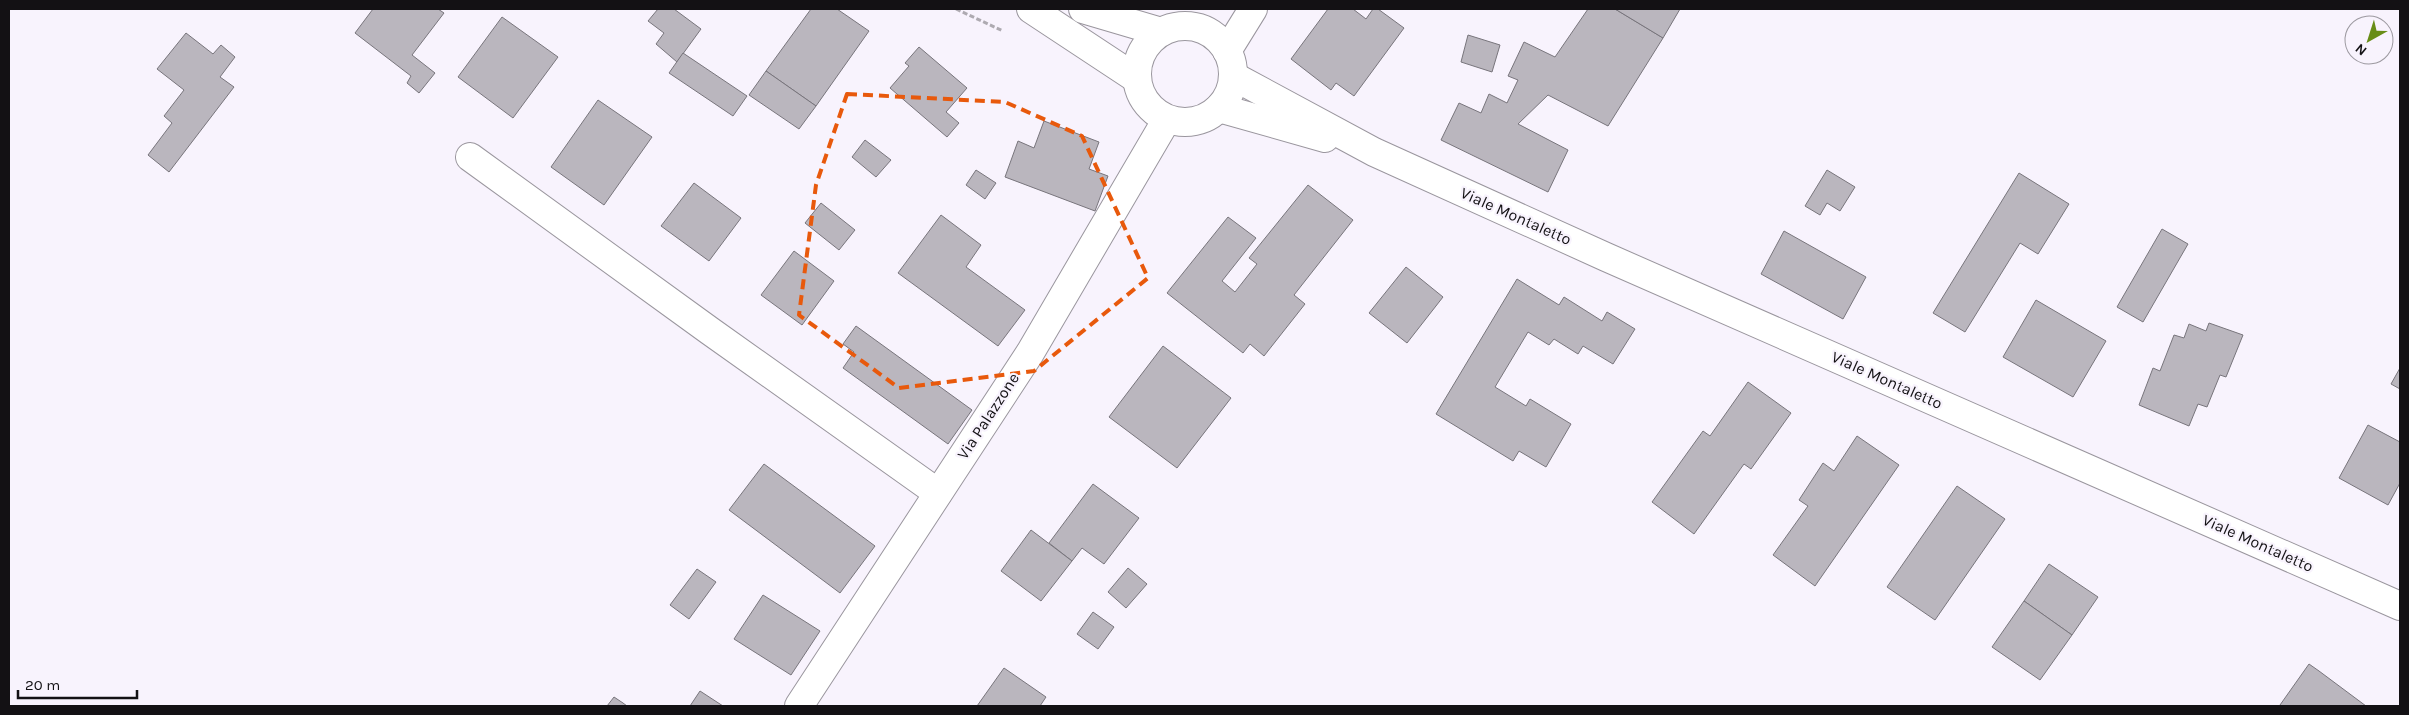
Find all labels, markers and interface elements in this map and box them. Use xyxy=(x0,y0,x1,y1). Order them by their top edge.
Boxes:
north arrow xyxy=(2344,15,2394,65)
text: N xyxy=(2352,40,2370,59)
street label: Viale Montaletto xyxy=(1458,183,1574,249)
street label: Viale Montaletto xyxy=(1829,347,1945,413)
street label: Via Palazzone xyxy=(953,369,1023,463)
street label: Viale Montaletto xyxy=(2200,510,2316,576)
scale bar xyxy=(18,668,136,700)
text: 20 m xyxy=(25,676,60,694)

